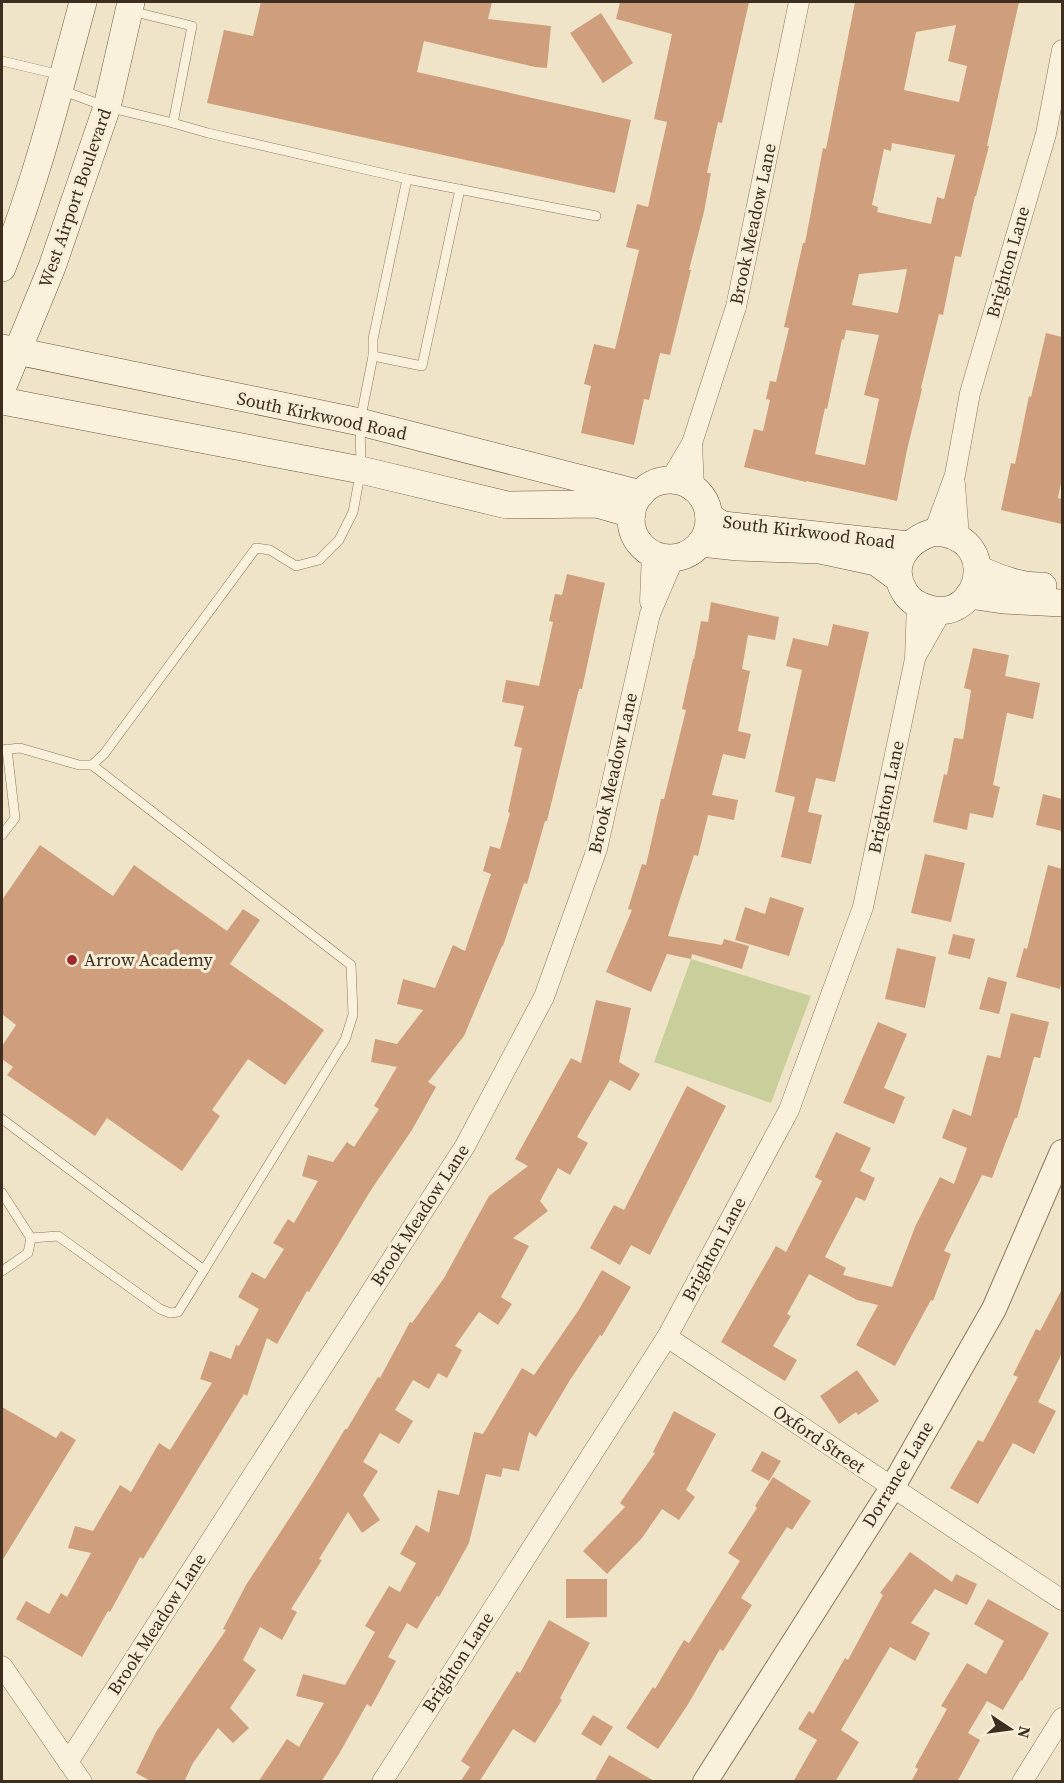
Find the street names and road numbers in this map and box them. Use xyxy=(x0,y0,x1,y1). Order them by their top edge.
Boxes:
street label: West Airport Boulevard xyxy=(32,105,117,291)
street label: Brook Meadow Lane xyxy=(723,141,782,307)
street label: Brighton Lane xyxy=(980,203,1035,321)
street label: South Kirkwood Road xyxy=(235,385,409,446)
street label: South Kirkwood Road xyxy=(722,509,897,554)
street label: Brook Meadow Lane xyxy=(582,690,643,856)
street label: Brighton Lane xyxy=(861,738,910,856)
street label: Brook Meadow Lane xyxy=(364,1139,475,1290)
street label: Brighton Lane xyxy=(676,1192,752,1305)
street label: Oxford Street xyxy=(768,1398,871,1479)
street label: Dorrance Lane xyxy=(856,1416,939,1531)
street label: Brook Meadow Lane xyxy=(101,1548,212,1699)
street label: Brighton Lane xyxy=(416,1607,499,1717)

